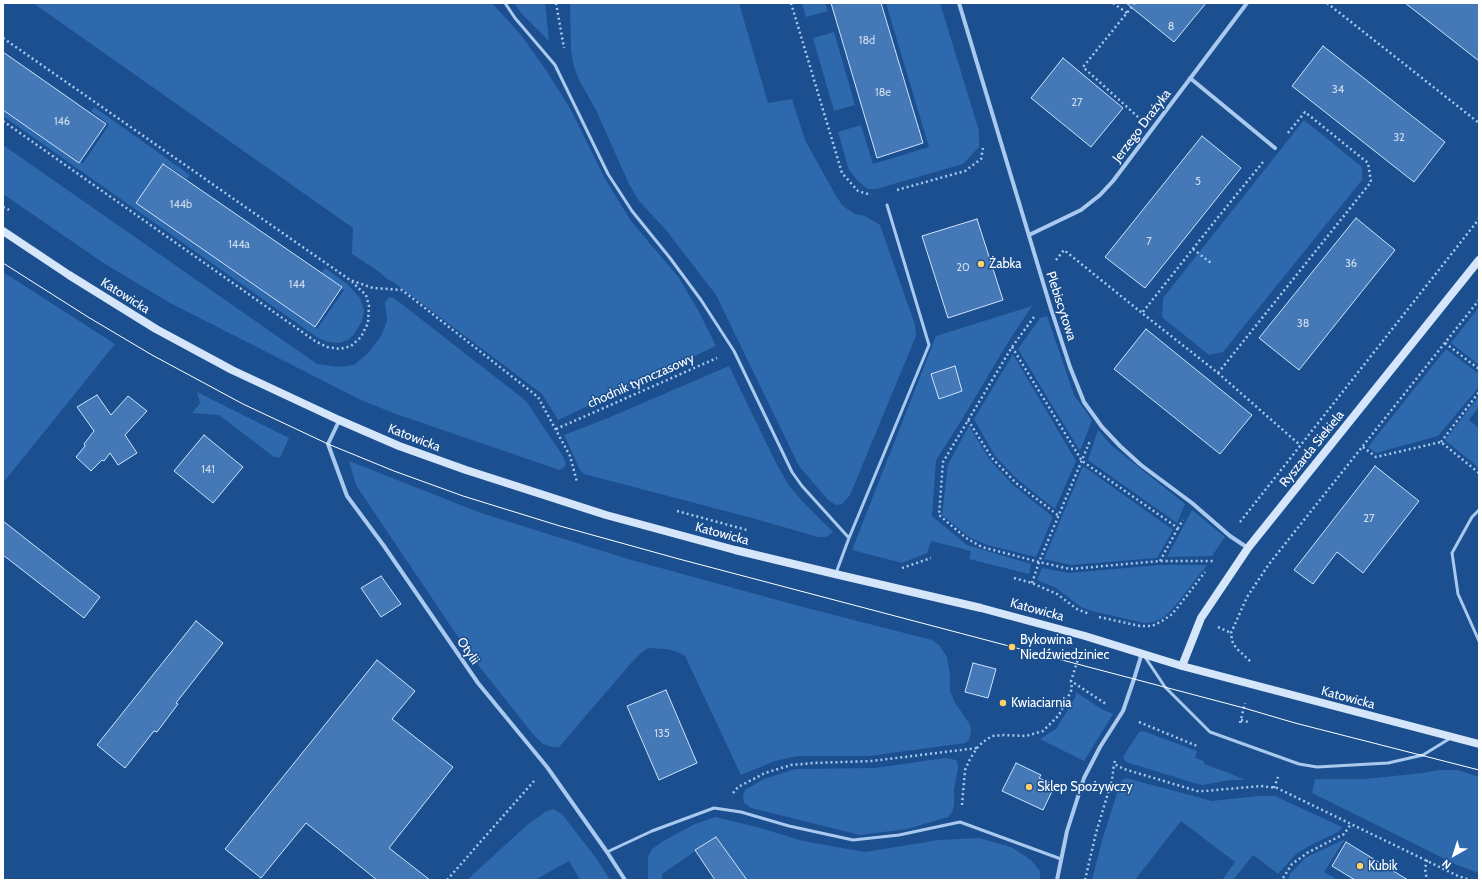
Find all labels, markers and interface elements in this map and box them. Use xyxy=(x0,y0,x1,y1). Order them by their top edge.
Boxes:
house number: 8 xyxy=(1168,20,1174,34)
house number: 18d xyxy=(859,34,875,48)
house number: 34 xyxy=(1332,83,1344,97)
house number: 18e xyxy=(875,86,891,100)
street label: Jerzego Drażyka xyxy=(1109,86,1175,166)
house number: 27 xyxy=(1071,96,1083,110)
house number: 146 xyxy=(54,115,70,129)
house number: 32 xyxy=(1393,131,1405,145)
house number: 5 xyxy=(1195,175,1201,189)
house number: 144b xyxy=(170,198,192,212)
house number: 7 xyxy=(1146,235,1152,249)
house number: 144a xyxy=(228,238,250,252)
place label: Żabka xyxy=(989,256,1022,272)
house number: 36 xyxy=(1345,257,1357,271)
marker: Żabka xyxy=(976,259,986,269)
house number: 20 xyxy=(956,261,970,275)
street label: Plebiscytowa xyxy=(1042,269,1080,343)
street label: Katowicka xyxy=(98,275,152,317)
house number: 144 xyxy=(289,278,305,292)
house number: 38 xyxy=(1297,317,1309,331)
street label: chodnik tymczasowy xyxy=(585,350,697,412)
street label: Ryszarda Siekiela xyxy=(1276,408,1348,490)
street label: Katowicka xyxy=(386,421,442,455)
house number: 141 xyxy=(201,463,215,477)
house number: 27 xyxy=(1363,512,1375,526)
street label: Katowicka xyxy=(693,519,751,549)
street label: Katowicka xyxy=(1008,595,1066,625)
place label: Bykowina Niedźwiedziniec xyxy=(1020,632,1109,663)
street label: Otylii xyxy=(453,634,483,668)
marker: Bykowina Niedźwiedziniec xyxy=(1007,642,1017,652)
street label: Katowicka xyxy=(1319,683,1377,713)
place label: Kwiaciarnia xyxy=(1011,695,1071,711)
marker: Kwiaciarnia xyxy=(998,698,1008,708)
house number: 135 xyxy=(654,727,670,741)
place label: Sklep Spożywczy xyxy=(1037,779,1133,795)
marker: Sklep Spożywczy xyxy=(1024,782,1034,792)
north arrow xyxy=(1434,835,1474,875)
text: N xyxy=(1439,856,1454,872)
place label: Kubik xyxy=(1368,858,1398,874)
marker: Kubik xyxy=(1355,861,1365,871)

